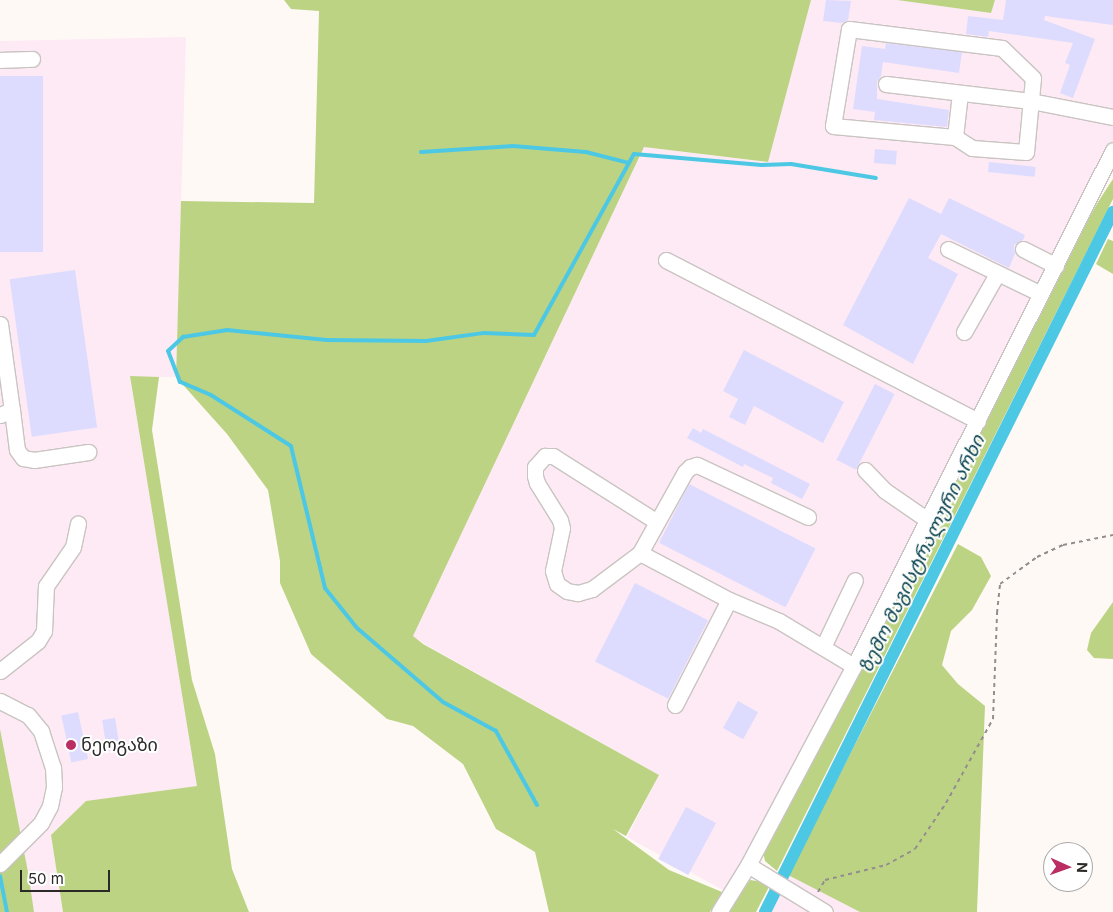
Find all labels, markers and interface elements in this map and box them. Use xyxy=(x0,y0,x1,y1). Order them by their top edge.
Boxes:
water label: ზემო მაგისტრალური არხი xyxy=(854,431,990,677)
place label: ნეოგაზი xyxy=(81,734,158,756)
marker: ნეოგაზი xyxy=(65,739,77,751)
north arrow xyxy=(1043,842,1093,892)
scale bar xyxy=(22,860,112,892)
text: N xyxy=(1074,862,1091,873)
text: 50 m xyxy=(28,869,64,888)

